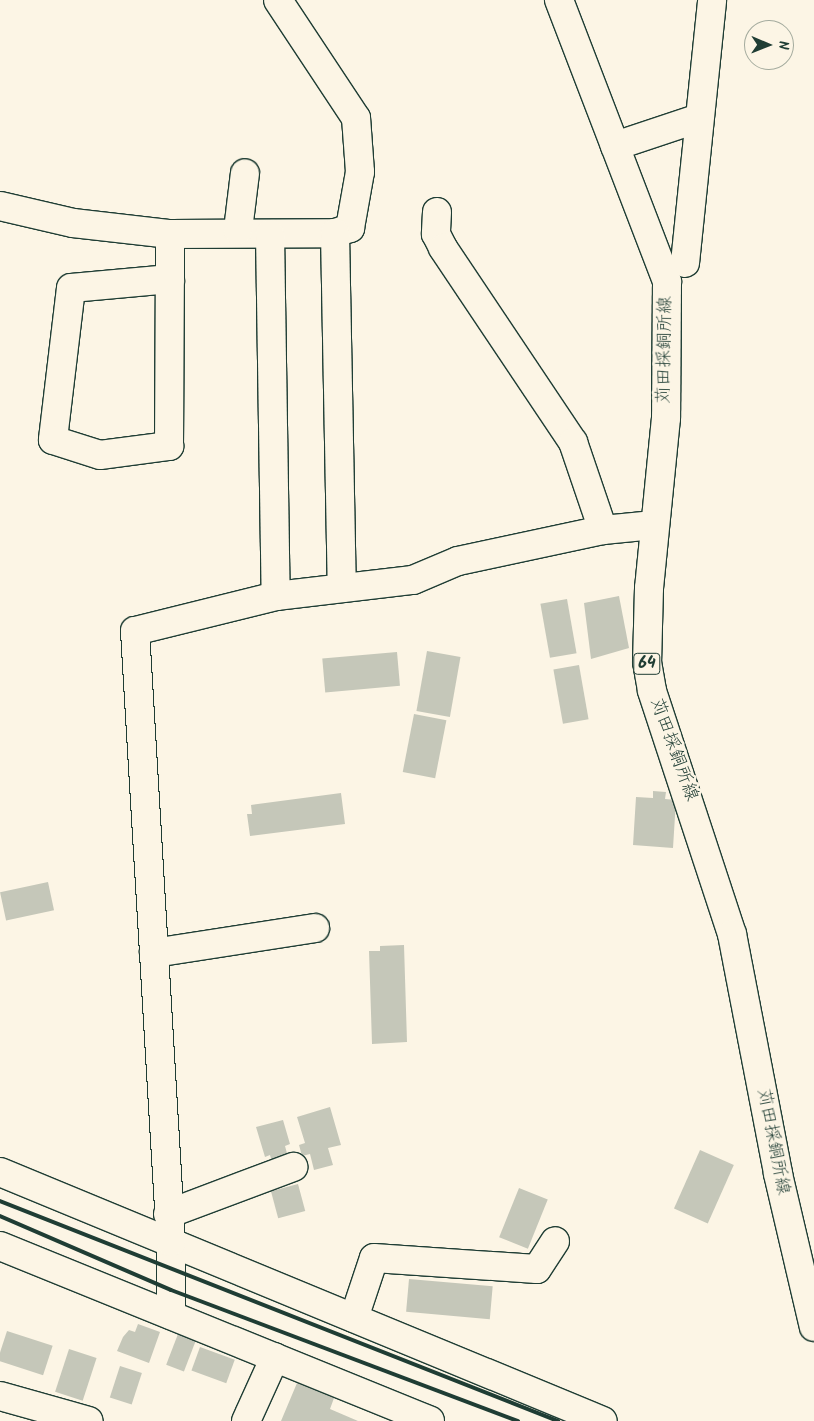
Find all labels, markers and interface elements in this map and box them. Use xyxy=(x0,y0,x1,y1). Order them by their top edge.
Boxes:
north arrow xyxy=(744,20,794,70)
text: N xyxy=(772,41,794,50)
street label: 苅田採銅所線 xyxy=(654,296,678,404)
road number: 64 xyxy=(633,651,661,678)
street label: 苅田採銅所線 xyxy=(644,696,702,804)
street label: 苅田採銅所線 xyxy=(751,1087,793,1197)

